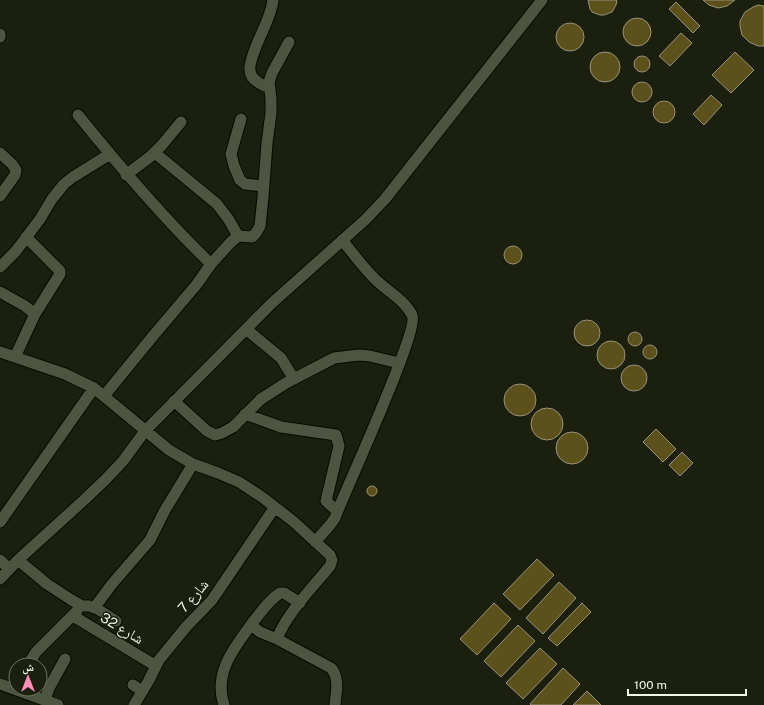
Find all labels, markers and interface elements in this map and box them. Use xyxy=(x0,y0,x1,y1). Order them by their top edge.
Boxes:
street label: شارع 7 xyxy=(174,576,213,617)
street label: شارع 32 xyxy=(97,609,146,649)
north arrow xyxy=(8,657,48,697)
text: ش xyxy=(22,661,34,675)
scale bar xyxy=(628,671,746,697)
text: 100 m xyxy=(634,678,667,692)

